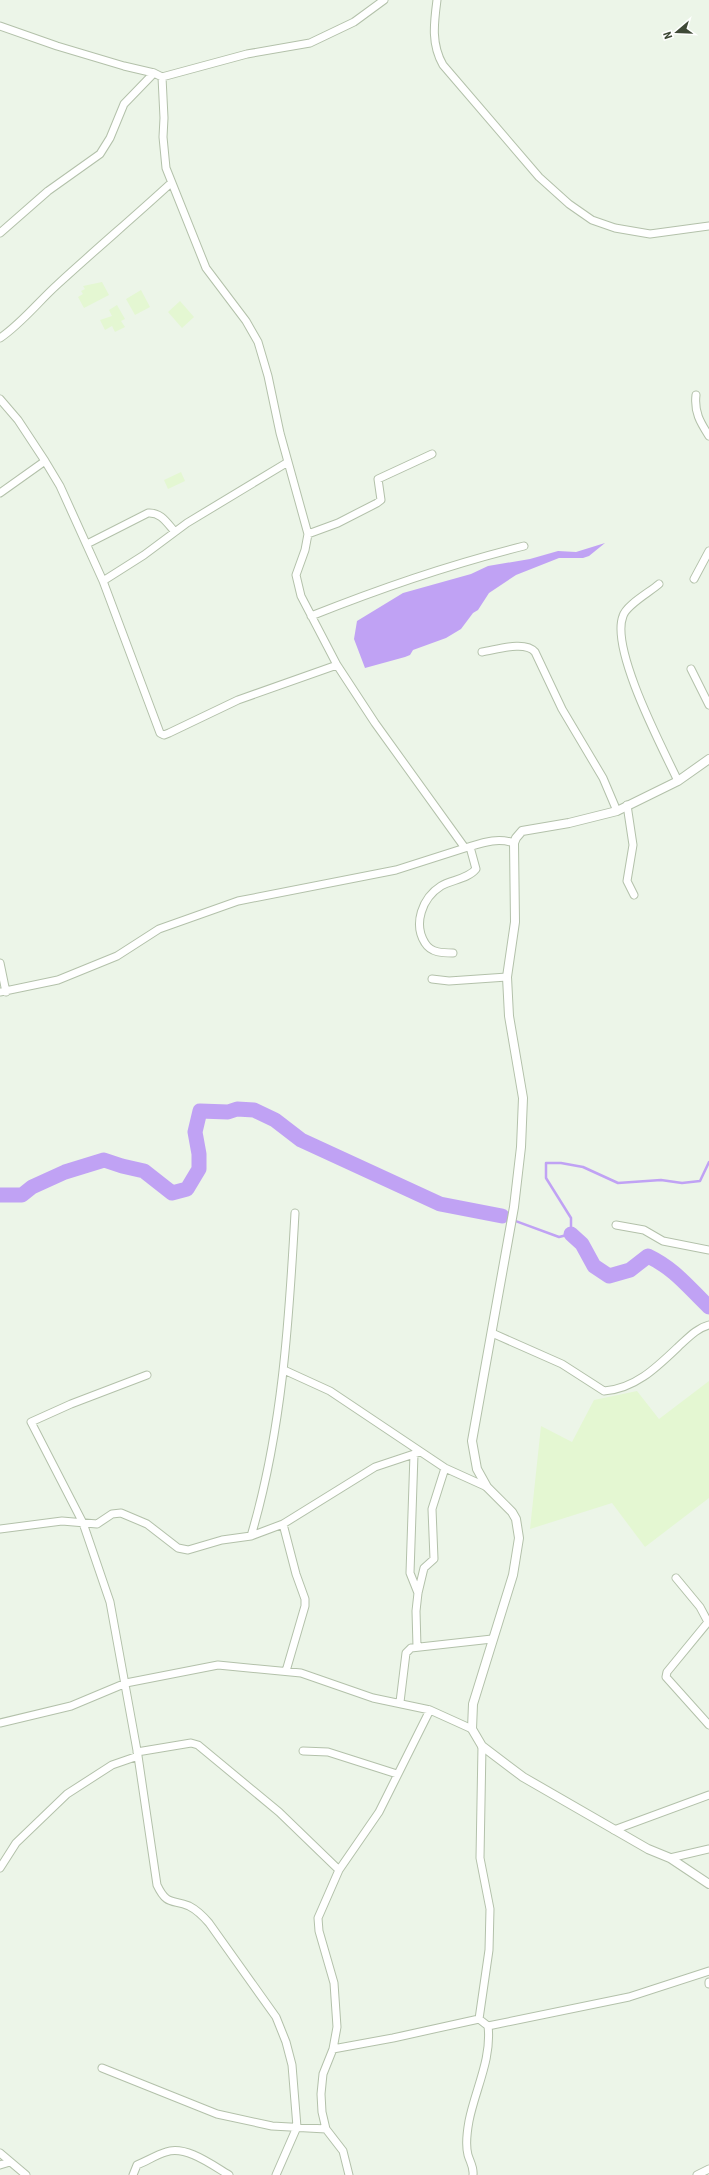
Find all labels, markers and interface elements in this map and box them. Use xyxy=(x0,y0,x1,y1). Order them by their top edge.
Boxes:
north arrow xyxy=(657,12,697,52)
text: N xyxy=(661,30,675,40)

